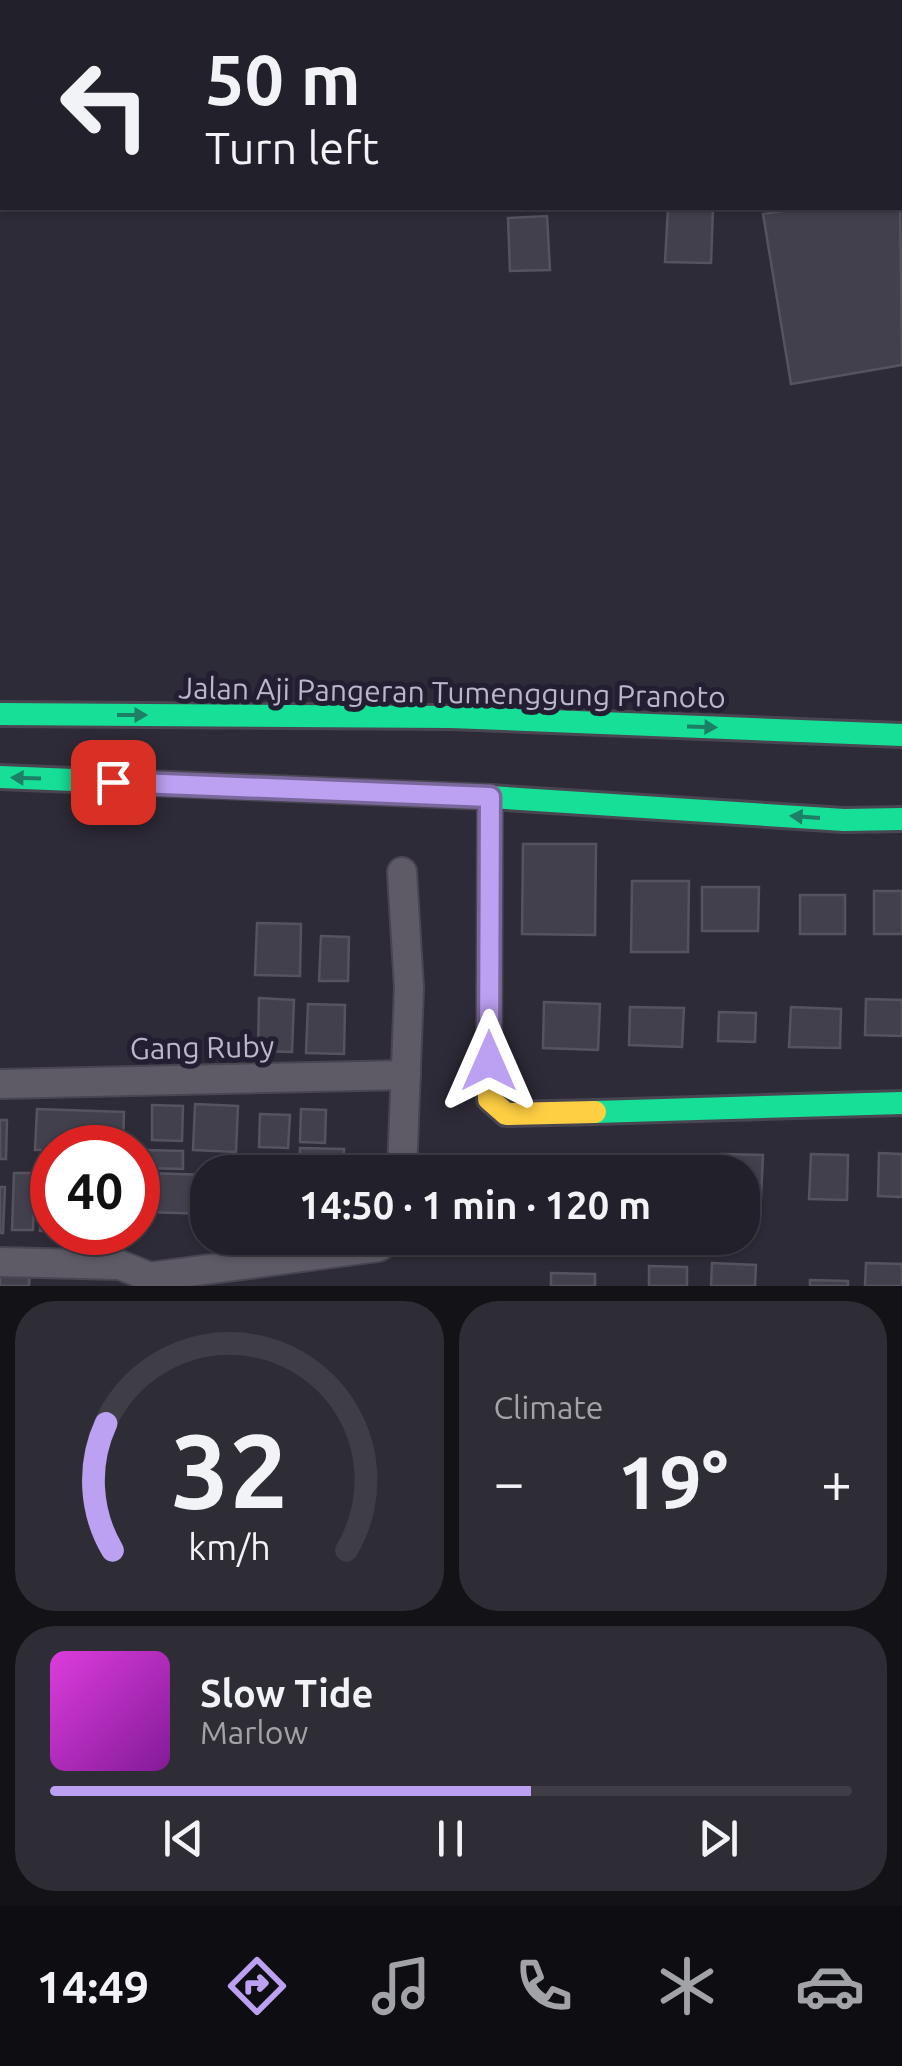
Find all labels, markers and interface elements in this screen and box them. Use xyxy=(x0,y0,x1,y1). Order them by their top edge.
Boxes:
icon: left xyxy=(40,40,170,170)
text: 50 m xyxy=(205,40,361,118)
text: Turn left xyxy=(205,122,379,173)
street label: Jalan Aji Pangeran Tumenggung Pranoto xyxy=(178,670,726,714)
one-way arrow xyxy=(117,707,149,723)
one-way arrow xyxy=(687,719,719,735)
pin xyxy=(71,740,156,825)
icon: arrive xyxy=(86,755,141,810)
one-way arrow xyxy=(9,770,41,786)
one-way arrow xyxy=(788,809,820,825)
position arrow xyxy=(437,1009,541,1113)
street label: Gang Ruby xyxy=(130,1029,274,1065)
speed limit sign: 40 xyxy=(30,1125,160,1255)
text: 14:50 · 1 min · 120 m xyxy=(299,1184,651,1226)
text: Climate xyxy=(494,1389,604,1425)
text: 32 xyxy=(171,1411,288,1528)
text: 19° xyxy=(617,1439,728,1523)
text: − xyxy=(494,1451,525,1512)
text: + xyxy=(821,1451,852,1512)
text: km/h xyxy=(188,1527,271,1567)
text: Slow Tide xyxy=(200,1672,373,1714)
text: Marlow xyxy=(200,1714,308,1750)
icon: previous xyxy=(156,1811,211,1866)
icon: pause xyxy=(423,1811,478,1866)
icon: next xyxy=(691,1811,746,1866)
icon: directions xyxy=(222,1951,292,2021)
icon: music xyxy=(366,1951,436,2021)
icon: phone xyxy=(509,1951,579,2021)
icon: climate xyxy=(652,1951,722,2021)
icon: car xyxy=(795,1951,865,2021)
text: 14:49 xyxy=(37,1961,149,2012)

